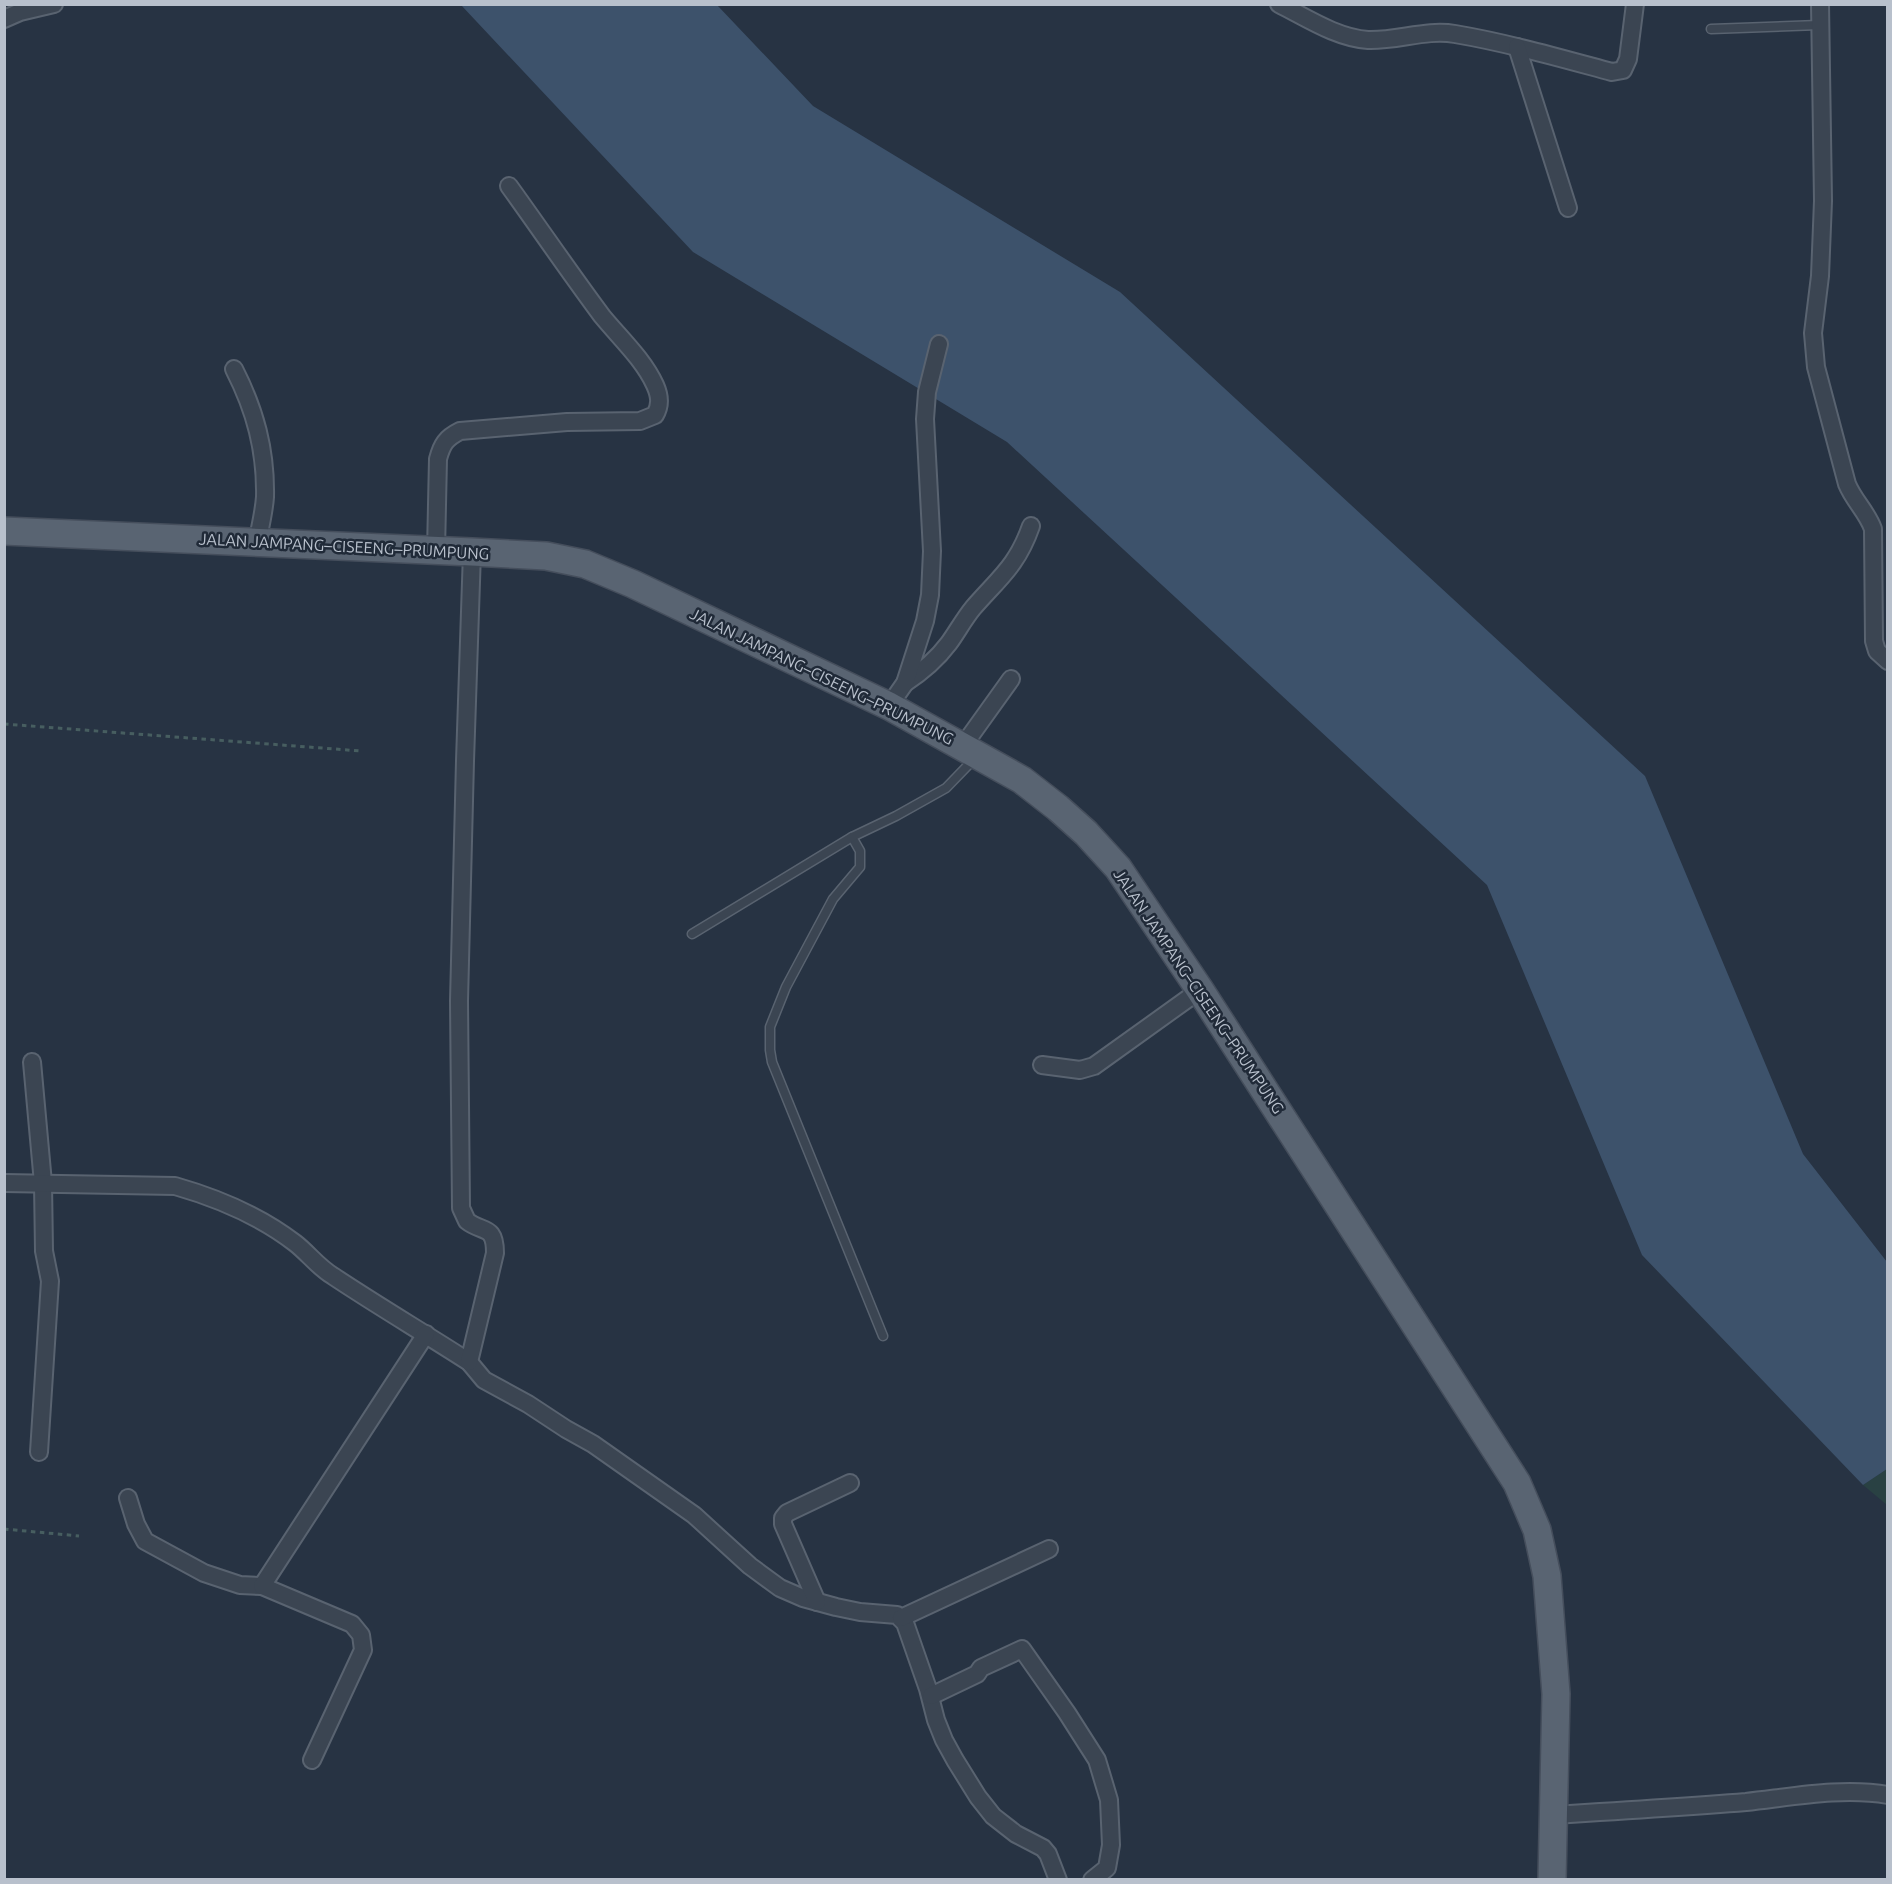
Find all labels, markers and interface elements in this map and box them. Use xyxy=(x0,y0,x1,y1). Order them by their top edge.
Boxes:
street label: JALAN JAMPANG–CISEENG–PRUMPUNG xyxy=(198,529,490,563)
street label: JALAN JAMPANG–CISEENG–PRUMPUNG xyxy=(687,604,957,748)
street label: JALAN JAMPANG–CISEENG–PRUMPUNG xyxy=(1110,865,1288,1117)

